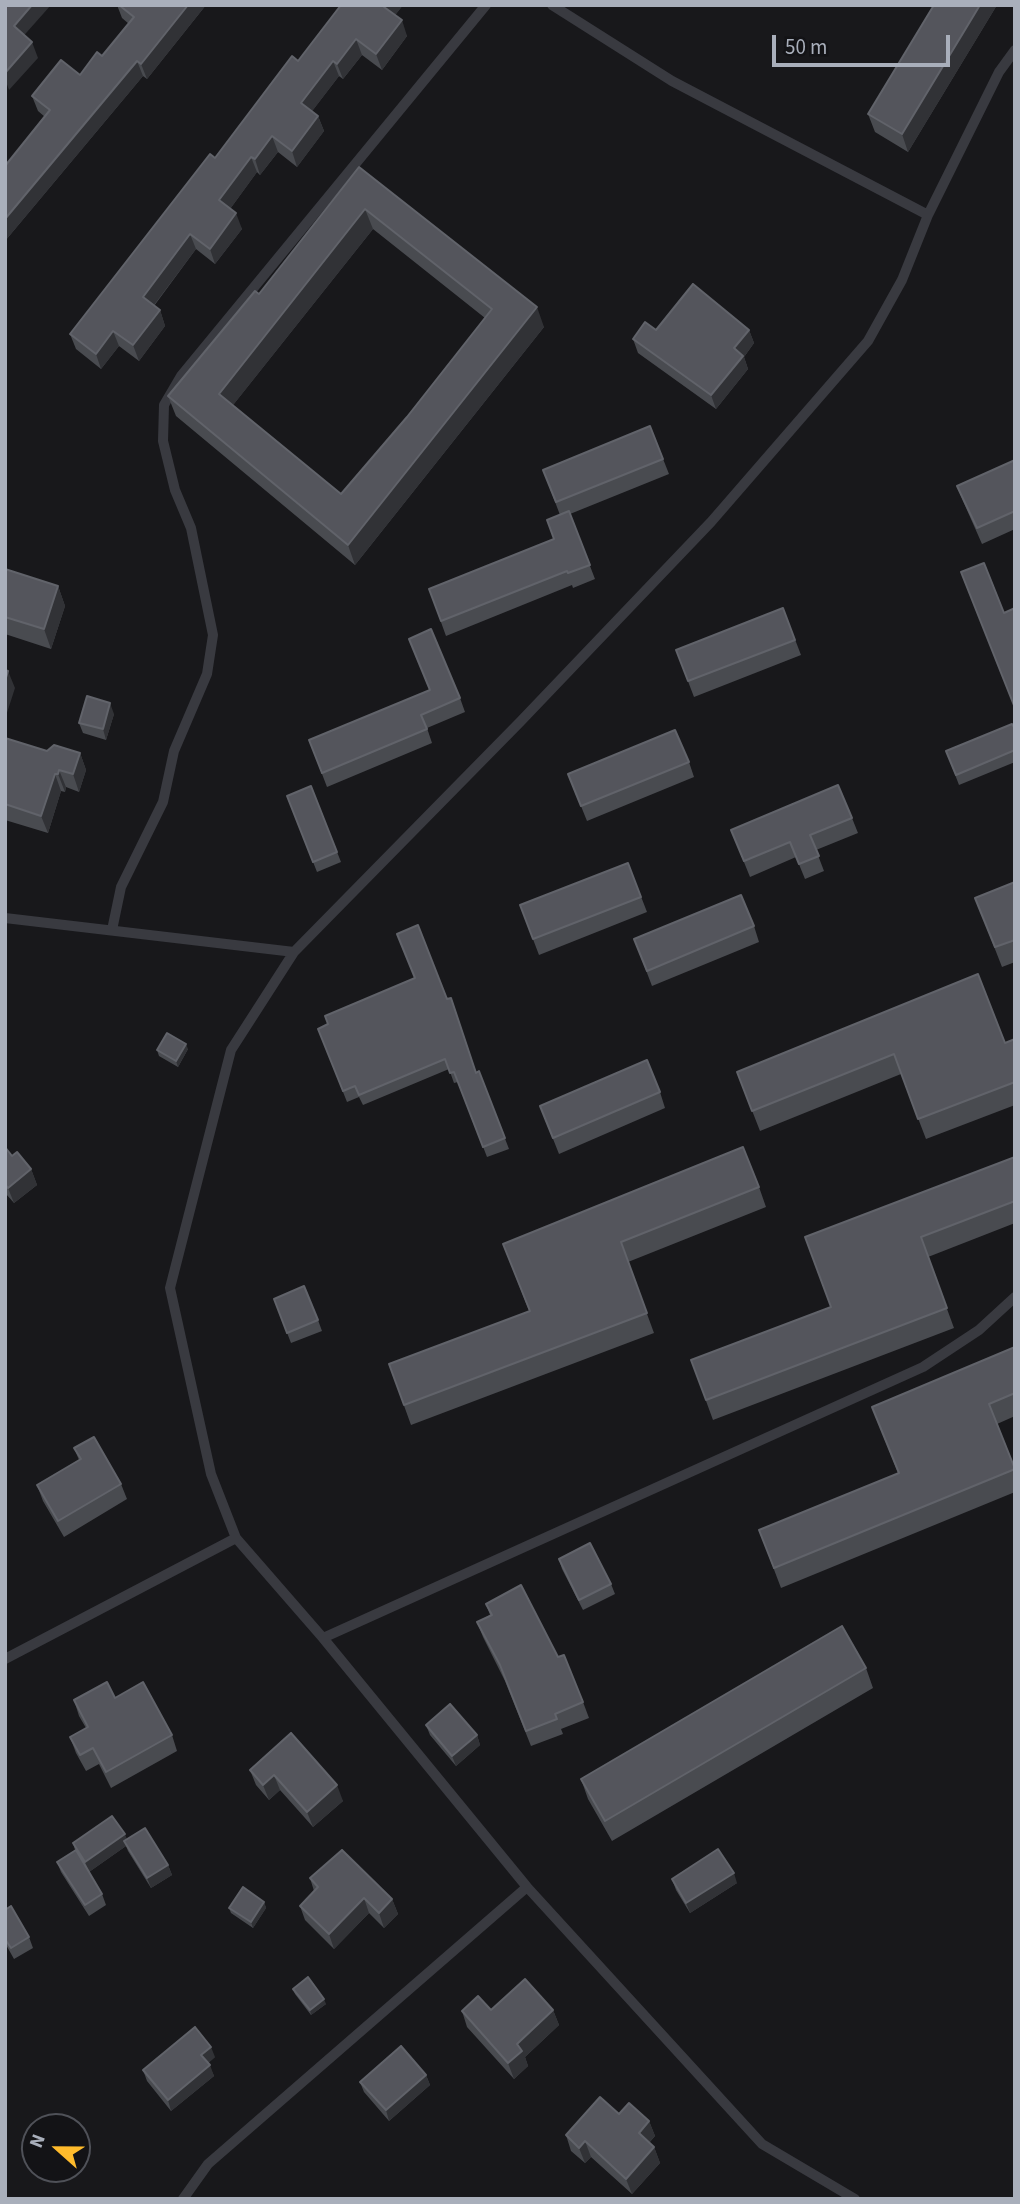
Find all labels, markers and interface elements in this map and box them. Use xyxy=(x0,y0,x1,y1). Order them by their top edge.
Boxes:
scale bar xyxy=(775,21,954,65)
text: 50 m xyxy=(785,32,827,62)
north arrow xyxy=(21,2113,91,2183)
text: N xyxy=(23,2130,53,2152)

